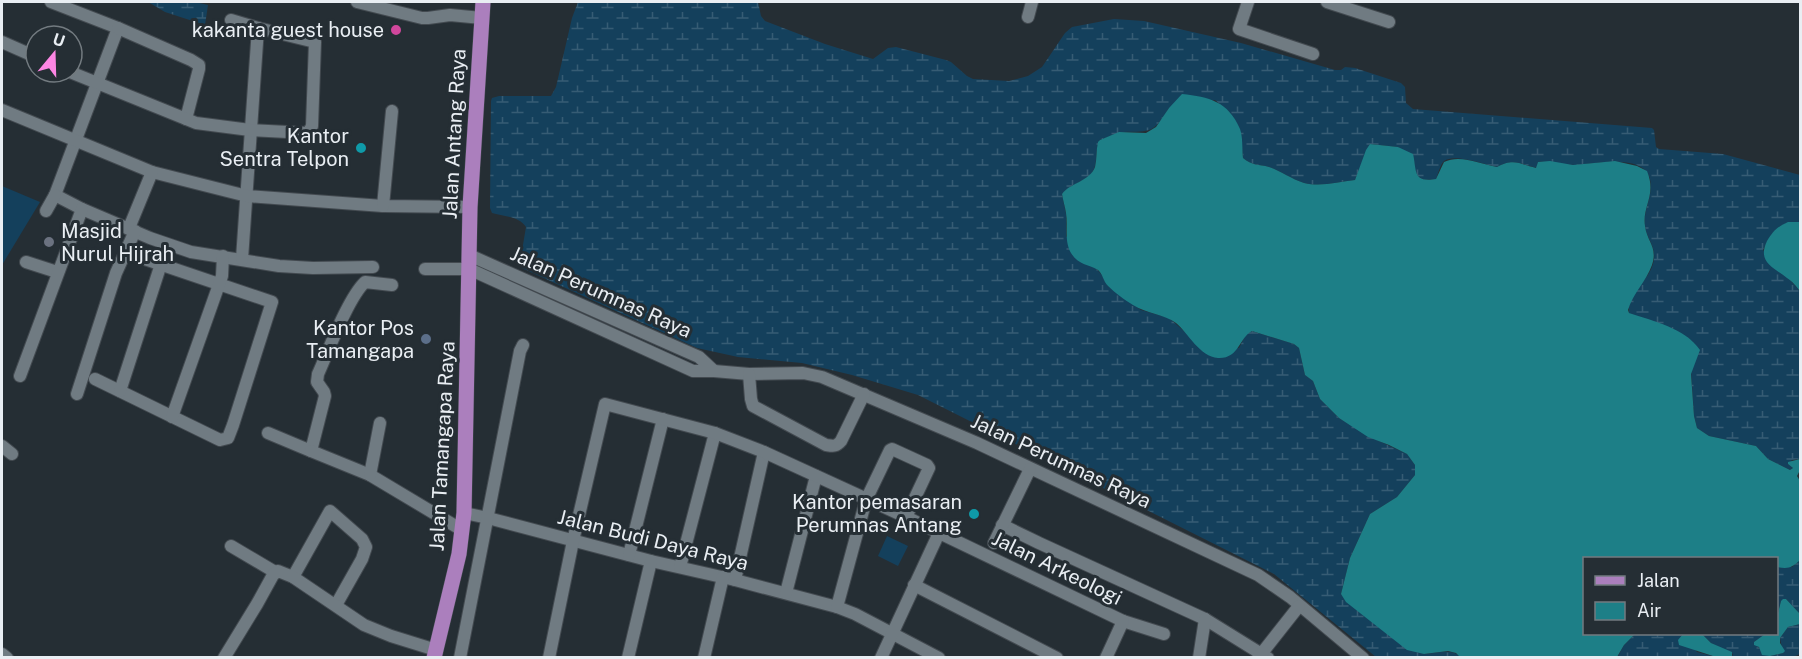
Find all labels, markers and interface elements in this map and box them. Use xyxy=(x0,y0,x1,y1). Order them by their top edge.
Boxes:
place label: kakanta guest house xyxy=(192,18,384,42)
marker: kakanta guest house xyxy=(389,23,403,37)
north arrow xyxy=(24,24,84,84)
text: U xyxy=(50,29,67,51)
street label: Jalan Antang Raya xyxy=(438,48,470,220)
place label: Kantor Sentra Telpon xyxy=(219,124,349,171)
marker: Kantor Sentra Telpon xyxy=(354,141,368,155)
place label: Masjid Nurul Hijrah xyxy=(61,219,174,266)
marker: Masjid Nurul Hijrah xyxy=(42,235,56,249)
street label: Jalan Perumnas Raya xyxy=(507,241,695,343)
place label: Kantor Pos Tamangapa xyxy=(306,316,414,363)
marker: Kantor Pos Tamangapa xyxy=(419,332,433,346)
street label: Jalan Tamangapa Raya xyxy=(425,340,459,552)
street label: Jalan Perumnas Raya xyxy=(967,409,1155,513)
place label: Kantor pemasaran Perumnas Antang xyxy=(792,490,962,537)
street label: Jalan Budi Daya Raya xyxy=(555,505,751,575)
marker: Kantor pemasaran Perumnas Antang xyxy=(967,507,981,521)
street label: Jalan Arkeologi xyxy=(988,526,1126,610)
legend xyxy=(1583,557,1778,635)
text: Jalan xyxy=(1637,570,1680,591)
text: Air xyxy=(1637,600,1661,621)

